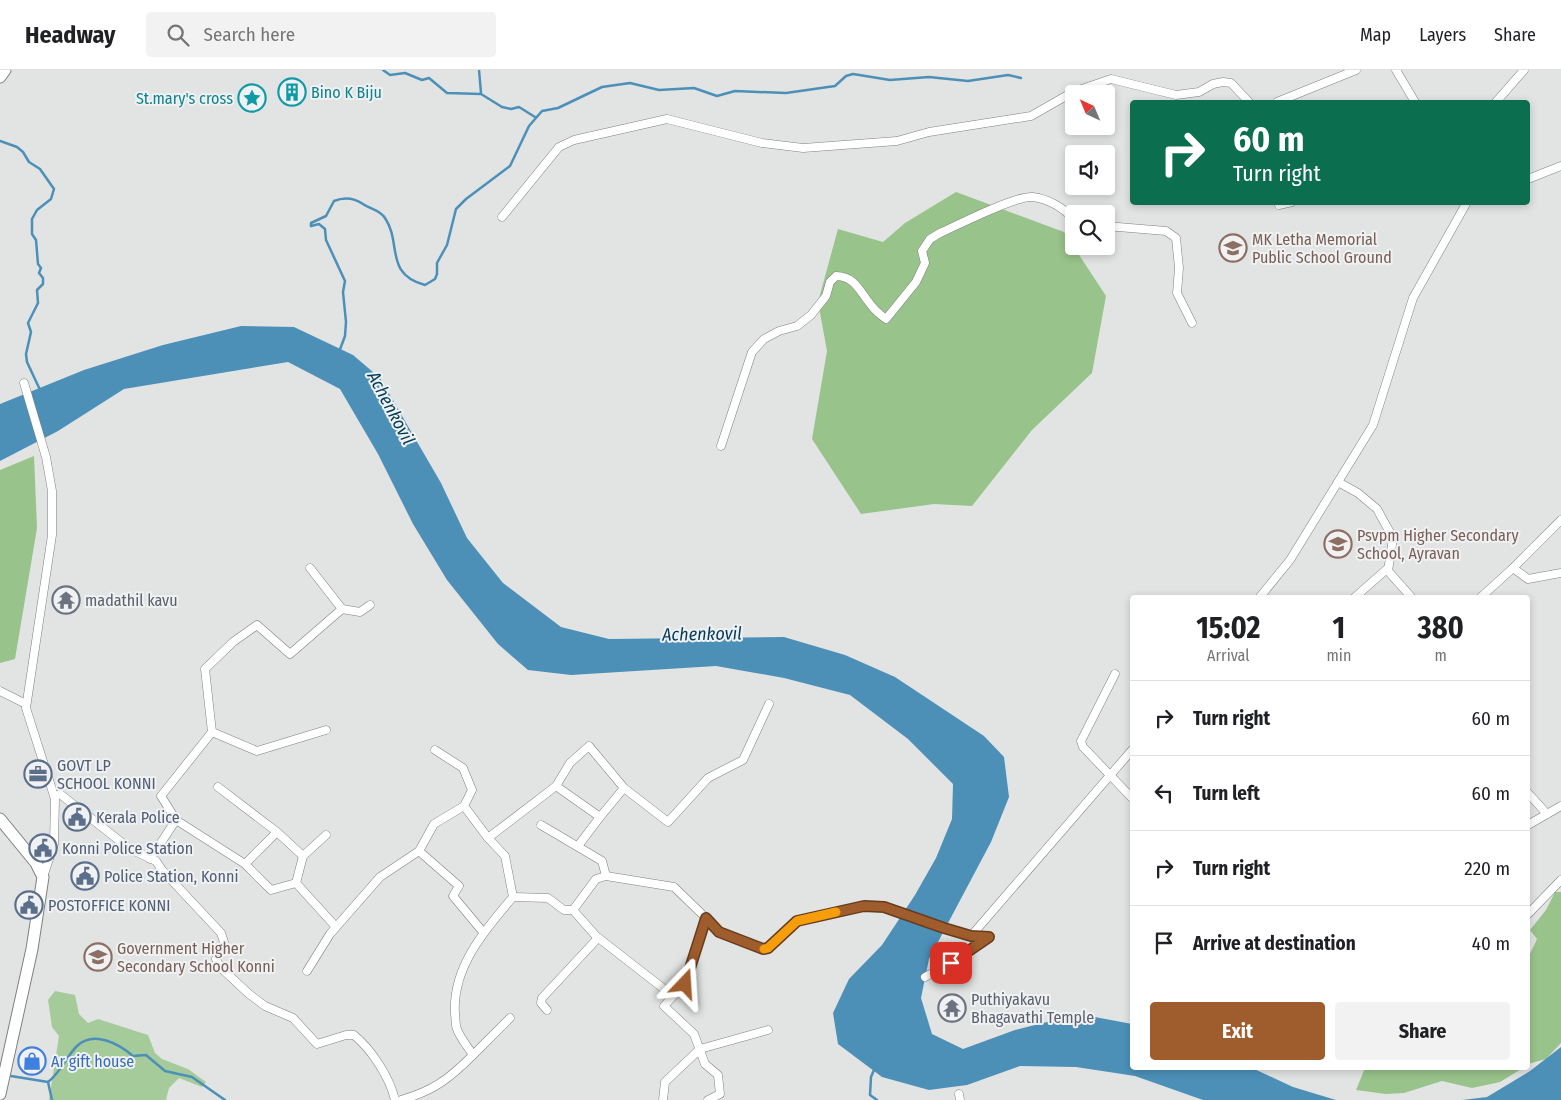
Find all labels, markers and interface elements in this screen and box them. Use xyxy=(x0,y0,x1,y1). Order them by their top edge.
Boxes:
search box xyxy=(146,12,496,57)
text: Headway xyxy=(25,21,116,49)
icon: search xyxy=(164,21,192,49)
text: Search here xyxy=(204,23,295,46)
text: Map xyxy=(1360,24,1391,46)
text: Layers xyxy=(1419,24,1466,46)
text: Share xyxy=(1494,24,1536,46)
building icon: Bino K Biju xyxy=(277,77,307,107)
place icon: St.mary's cross xyxy=(237,83,267,113)
place label: Bino K Biju xyxy=(311,83,382,102)
north arrow xyxy=(1065,85,1115,135)
map controls xyxy=(1065,85,1115,255)
place label: St.mary's cross xyxy=(136,89,233,108)
text: 60 m xyxy=(1233,118,1304,160)
icon: right xyxy=(1150,120,1215,185)
button: sound xyxy=(1065,145,1115,195)
text: Turn right xyxy=(1233,160,1321,187)
button: search xyxy=(1065,205,1115,255)
place label: MK Letha Memorial Public School Ground xyxy=(1252,230,1392,267)
school or university icon: MK Letha Memorial Public School Ground xyxy=(1218,233,1248,263)
water label: Achenkovil xyxy=(362,367,420,449)
place label: Psvpm Higher Secondary School, Ayravan xyxy=(1357,526,1519,563)
school or university icon: Psvpm Higher Secondary School, Ayravan xyxy=(1323,529,1353,559)
temple icon: madathil kavu xyxy=(51,585,81,615)
place label: madathil kavu xyxy=(85,591,178,610)
text: 15:02 xyxy=(1196,610,1260,646)
text: 1 xyxy=(1333,610,1345,646)
text: 380 xyxy=(1417,610,1464,646)
water label: Achenkovil xyxy=(661,622,742,646)
text: Arrival xyxy=(1207,646,1249,665)
text: min xyxy=(1327,646,1351,665)
text: m xyxy=(1435,646,1447,665)
icon: right xyxy=(1150,704,1178,732)
text: Turn right xyxy=(1193,707,1270,730)
text: 60 m xyxy=(1472,707,1510,730)
place label: GOVT LP SCHOOL KONNI xyxy=(57,756,156,793)
office icon: GOVT LP SCHOOL KONNI xyxy=(23,759,53,789)
icon: left xyxy=(1150,779,1178,807)
text: Turn left xyxy=(1193,782,1260,805)
text: 60 m xyxy=(1472,782,1510,805)
public building icon: Kerala Police xyxy=(62,802,92,832)
place label: Kerala Police xyxy=(96,808,180,827)
public building icon: Konni Police Station xyxy=(28,833,58,863)
place label: Konni Police Station xyxy=(62,839,193,858)
icon: right xyxy=(1150,854,1178,882)
text: Turn right xyxy=(1193,857,1270,880)
text: 220 m xyxy=(1464,857,1510,880)
public building icon: Police Station, Konni xyxy=(70,861,100,891)
place label: Police Station, Konni xyxy=(104,867,238,886)
public building icon: POSTOFFICE KONNI xyxy=(14,890,44,920)
place label: POSTOFFICE KONNI xyxy=(48,896,170,915)
icon: arrive xyxy=(1150,929,1178,957)
text: Arrive at destination xyxy=(1193,932,1356,955)
text: 40 m xyxy=(1472,932,1510,955)
place label: Government Higher Secondary School Konni xyxy=(117,939,275,976)
school or university icon: Government Higher Secondary School Konni xyxy=(83,942,113,972)
pin xyxy=(930,942,972,984)
icon: arrive xyxy=(937,949,965,977)
position arrow xyxy=(658,957,710,1009)
place label: Puthiyakavu Bhagavathi Temple xyxy=(971,990,1094,1027)
temple icon: Puthiyakavu Bhagavathi Temple xyxy=(937,993,967,1023)
button: Exit xyxy=(1150,1002,1325,1060)
button: Share xyxy=(1335,1002,1510,1060)
shop icon: Ar gift house xyxy=(17,1046,47,1076)
place label: Ar gift house xyxy=(51,1052,134,1071)

